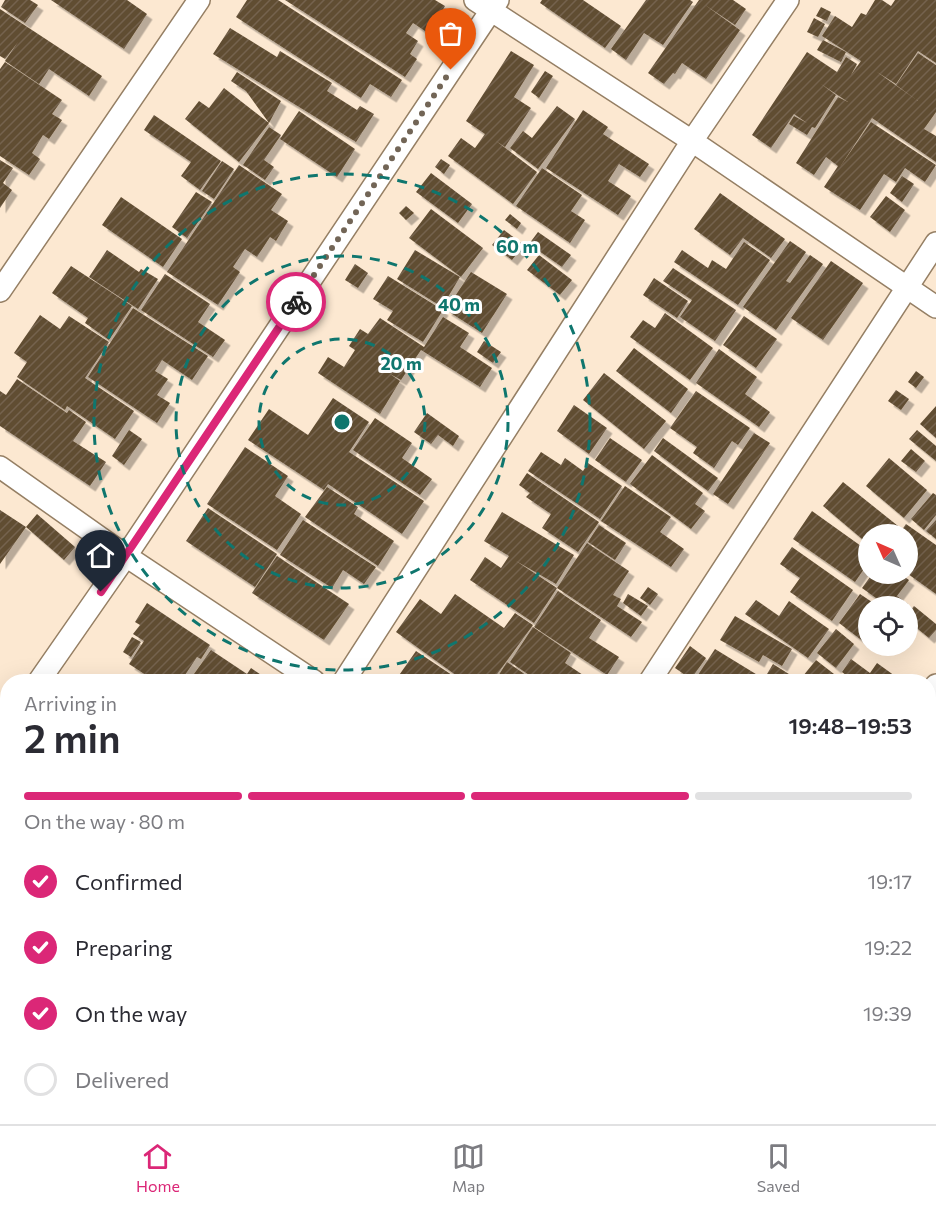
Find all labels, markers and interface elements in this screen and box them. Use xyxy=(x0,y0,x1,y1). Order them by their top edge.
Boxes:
pin xyxy=(425,8,476,70)
icon: bag xyxy=(434,17,467,50)
text: 60 m xyxy=(496,235,538,257)
courier xyxy=(266,272,326,332)
icon: bike xyxy=(280,286,313,319)
text: 40 m xyxy=(438,293,480,315)
text: 20 m xyxy=(380,352,422,374)
centre of rings xyxy=(332,412,352,432)
north arrow xyxy=(858,524,918,584)
map controls xyxy=(858,524,918,656)
pin xyxy=(75,530,126,592)
icon: home xyxy=(84,539,117,572)
button: locate xyxy=(858,596,918,656)
text: Arriving in xyxy=(24,691,117,715)
text: 19:48–19:53 xyxy=(789,712,912,739)
text: 2 min xyxy=(24,713,121,761)
text: On the way · 80 m xyxy=(24,809,185,833)
icon: check xyxy=(24,865,57,898)
text: Confirmed xyxy=(75,868,182,895)
text: 19:17 xyxy=(867,869,912,893)
icon: check xyxy=(24,931,57,964)
text: Preparing xyxy=(75,934,172,961)
text: 19:22 xyxy=(864,935,912,959)
icon: check xyxy=(24,997,57,1030)
text: On the way xyxy=(75,1000,187,1027)
text: 19:39 xyxy=(863,1001,912,1025)
text: Delivered xyxy=(75,1066,169,1093)
tab: Home xyxy=(136,1140,180,1195)
tab: Map xyxy=(452,1140,485,1195)
tab: Saved xyxy=(757,1140,800,1195)

